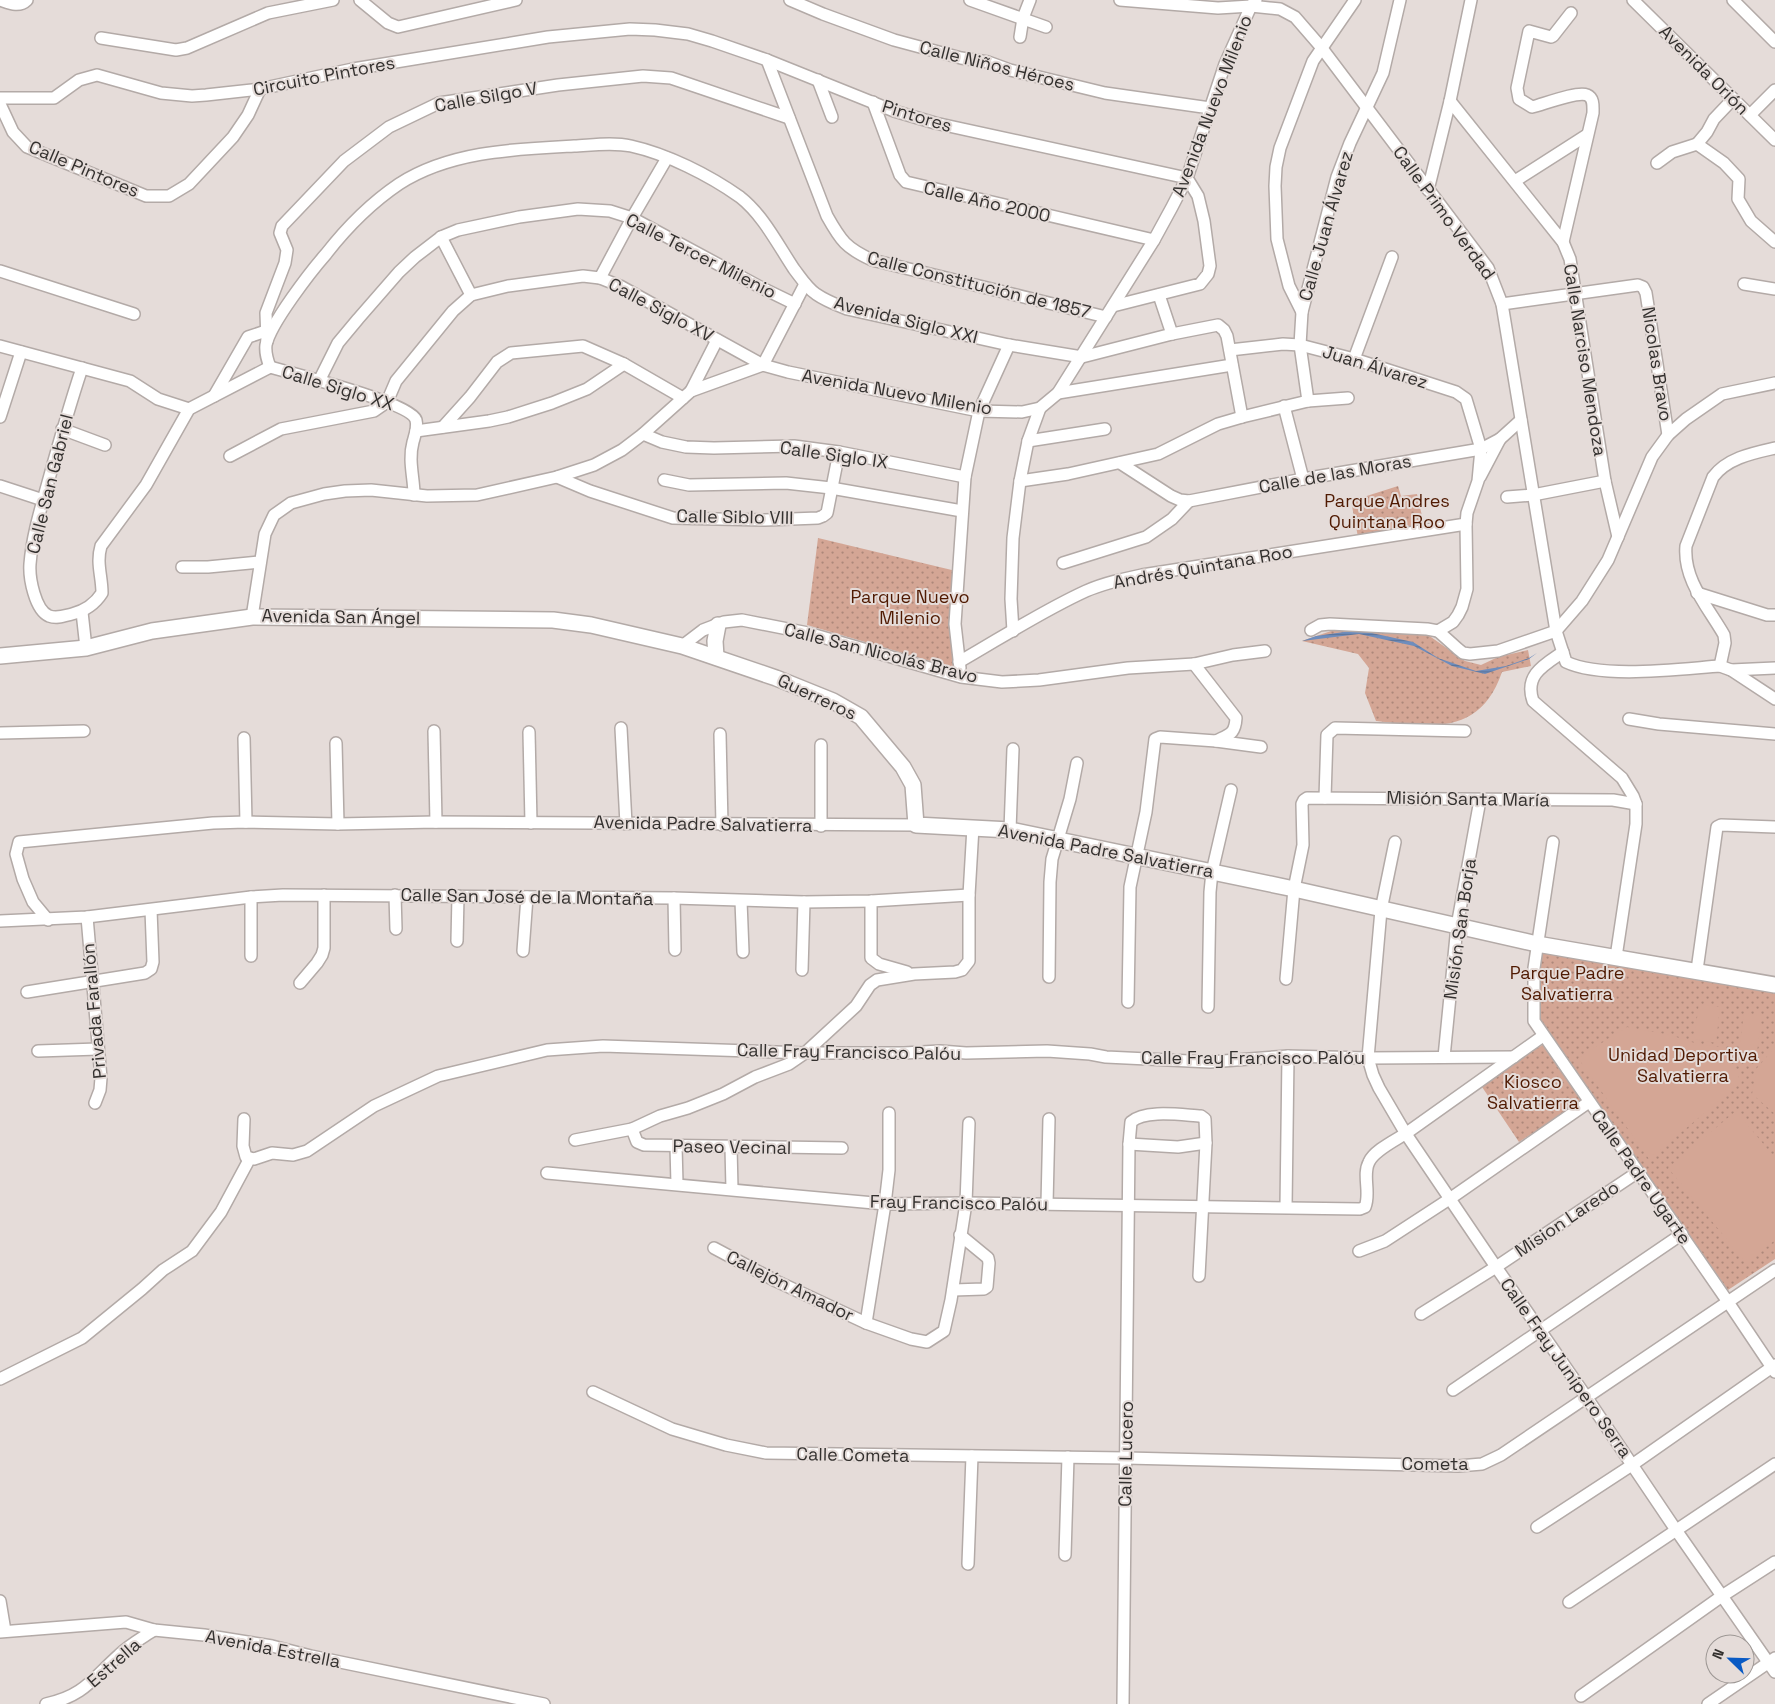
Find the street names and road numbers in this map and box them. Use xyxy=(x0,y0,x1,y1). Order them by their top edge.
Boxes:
street label: Avenida Nuevo Milenio xyxy=(1166,12,1257,200)
street label: Avenida Orión xyxy=(1654,20,1754,120)
street label: Calle Niños Héroes xyxy=(917,35,1077,96)
street label: Circuito Pintores xyxy=(251,50,397,101)
street label: Calle Silgo V xyxy=(433,76,539,117)
street label: Pintores xyxy=(879,94,955,137)
street label: Calle Pintores xyxy=(26,135,143,202)
street label: Calle Primo Verdad xyxy=(1388,141,1501,284)
street label: Calle Juan Álvarez xyxy=(1293,148,1358,303)
street label: Calle Año 2000 xyxy=(922,176,1053,227)
street label: Calle Tercer Milenio xyxy=(622,208,780,303)
street label: Calle Constitución de 1857 xyxy=(865,246,1093,323)
street label: Calle Narciso Mendoza xyxy=(1559,262,1612,458)
street label: Calle Siglo XV xyxy=(605,272,718,347)
street label: Avenida Siglo XXI xyxy=(832,291,980,349)
street label: Nicolas Bravo xyxy=(1637,305,1678,423)
street label: Juan Álvarez xyxy=(1320,340,1430,393)
street label: Calle Siglo XX xyxy=(279,360,397,415)
street label: Avenida Nuevo Milenio xyxy=(800,363,994,420)
street label: Calle San Gabriel xyxy=(21,412,78,556)
street label: Calle Siglo IX xyxy=(778,436,890,473)
street label: Calle de las Moras xyxy=(1257,449,1413,498)
street label: Calle Siblo VIII xyxy=(676,504,794,529)
street label: Andrés Quintana Roo xyxy=(1111,539,1294,594)
street label: Avenida San Ángel xyxy=(261,604,421,629)
street label: Calle San Nicolás Bravo xyxy=(782,617,980,688)
street label: Guerreros xyxy=(774,668,860,725)
street label: Misión Santa María xyxy=(1386,786,1550,811)
street label: Avenida Padre Salvatierra xyxy=(593,810,813,837)
street label: Avenida Padre Salvatierra xyxy=(996,818,1216,883)
street label: Misión San Borja xyxy=(1438,857,1481,1001)
street label: Calle San José de la Montaña xyxy=(400,883,654,910)
street label: Privada Farallón xyxy=(76,942,111,1080)
street label: Calle Fray Francisco Palóu xyxy=(737,1038,961,1065)
street label: Calle Fray Francisco Palóu xyxy=(1141,1046,1365,1069)
street label: Calle Padre Ugarte xyxy=(1586,1105,1697,1249)
street label: Paseo Vecinal xyxy=(672,1134,792,1159)
street label: Mision Laredo xyxy=(1510,1175,1623,1262)
street label: Fray Francisco Palóu xyxy=(870,1189,1048,1216)
street label: Callejón Amador xyxy=(723,1245,858,1326)
street label: Calle Fray Junípero Serra xyxy=(1495,1273,1637,1462)
street label: Calle Lucero xyxy=(1113,1401,1138,1507)
street label: Calle Cometa xyxy=(796,1442,910,1467)
street label: Cometa xyxy=(1401,1452,1469,1475)
street label: Avenida Estrella xyxy=(204,1624,343,1673)
street label: Estrella xyxy=(82,1633,145,1692)

